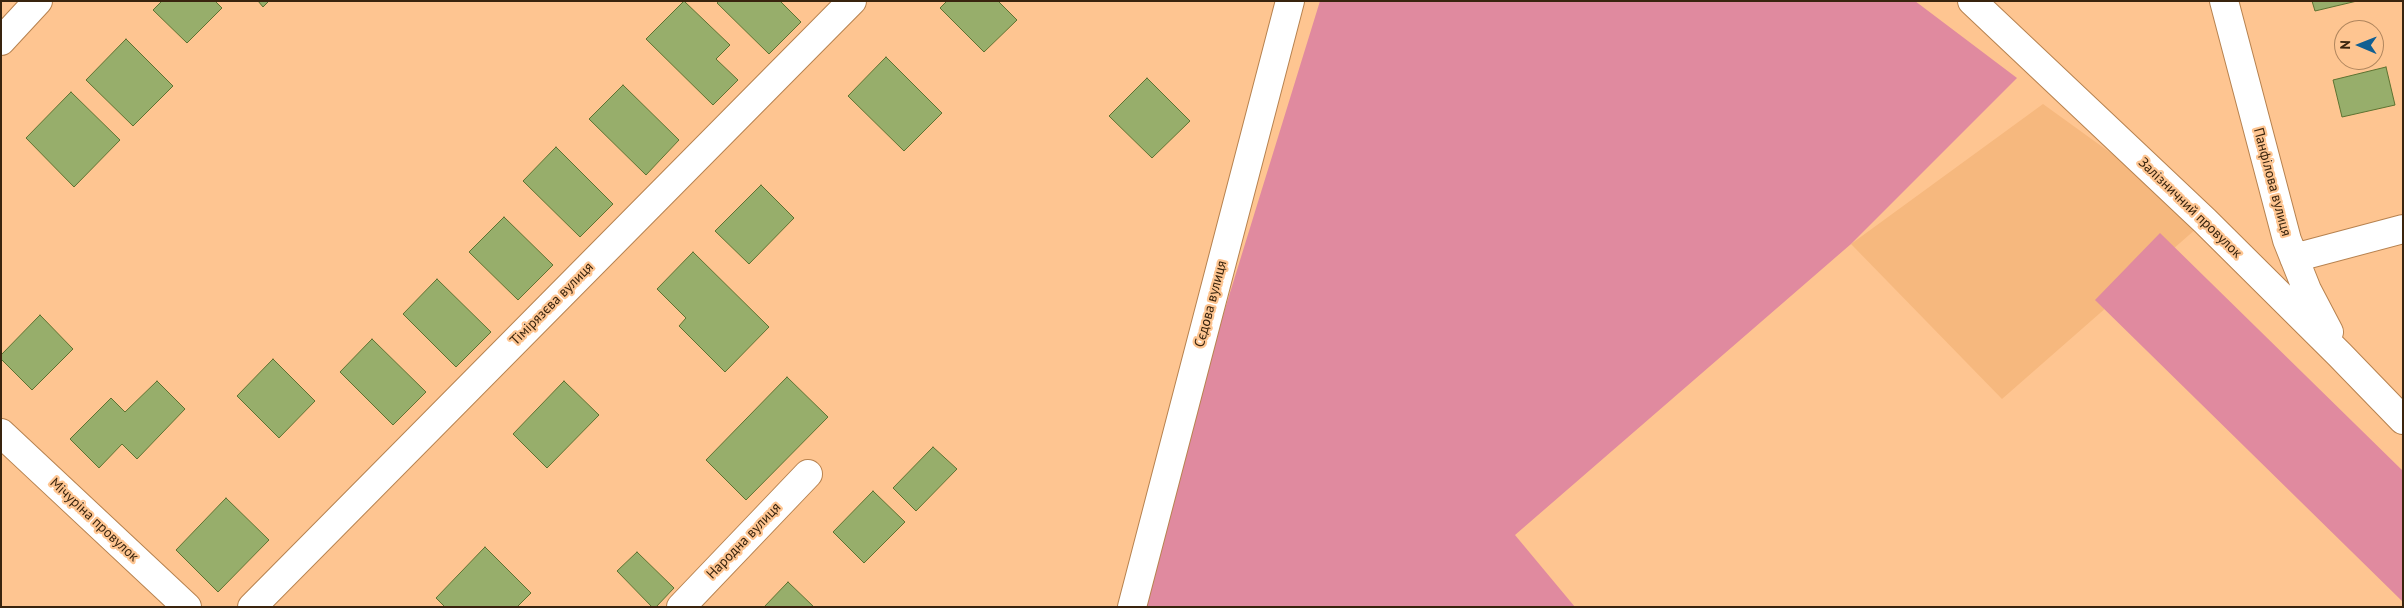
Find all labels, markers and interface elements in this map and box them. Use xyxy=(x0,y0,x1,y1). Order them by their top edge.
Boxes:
north arrow xyxy=(2334,20,2384,70)
text: N xyxy=(2336,40,2354,50)
street label: Панфілова вулиця xyxy=(2249,126,2295,238)
street label: Залізничний провулок xyxy=(2135,154,2245,262)
street label: Тімірязєва вулиця xyxy=(507,259,597,349)
street label: Сєдова вулиця xyxy=(1191,259,1231,349)
street label: Мічуріна провулок xyxy=(46,475,142,565)
street label: Народна вулиця xyxy=(703,499,785,583)

